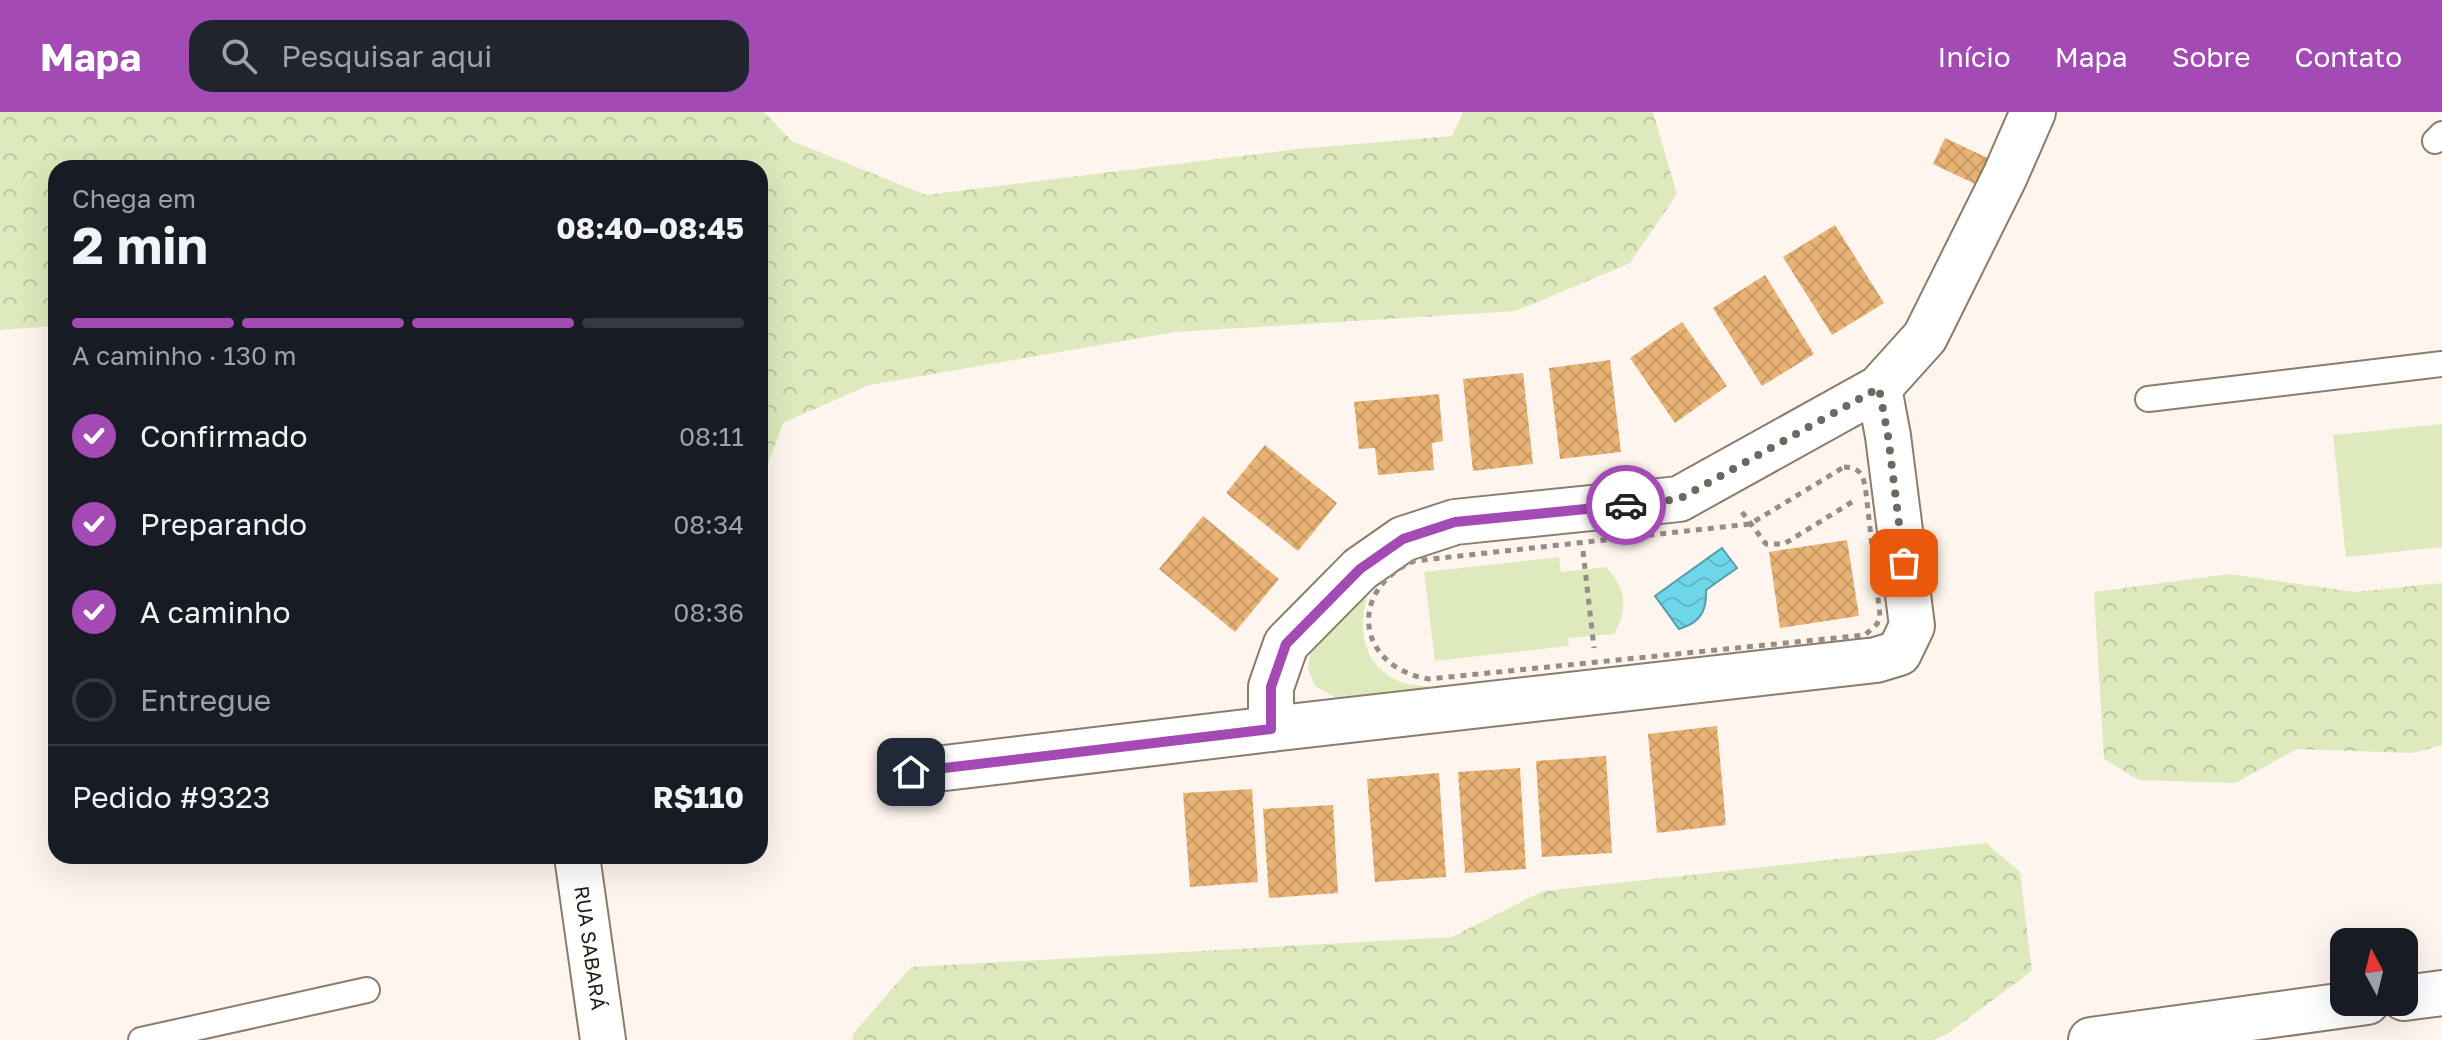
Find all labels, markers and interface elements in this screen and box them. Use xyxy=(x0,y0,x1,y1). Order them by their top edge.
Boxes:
search box xyxy=(189,20,749,92)
text: Mapa xyxy=(40,34,141,79)
icon: search xyxy=(217,34,261,78)
text: Pesquisar aqui xyxy=(281,38,492,74)
text: Início xyxy=(1938,40,2011,73)
text: Mapa xyxy=(2055,40,2128,73)
text: Sobre xyxy=(2172,40,2250,73)
text: Contato xyxy=(2294,40,2402,73)
text: Chega em xyxy=(72,183,196,214)
text: 08:40–08:45 xyxy=(556,210,744,246)
text: 2 min xyxy=(72,213,208,275)
text: A caminho · 130 m xyxy=(72,340,297,371)
icon: check xyxy=(72,414,116,458)
text: Confirmado xyxy=(140,418,308,454)
text: 08:11 xyxy=(679,421,744,452)
courier xyxy=(1586,465,1666,545)
icon: car xyxy=(1604,483,1648,527)
icon: check xyxy=(72,502,116,546)
text: Preparando xyxy=(140,506,307,542)
text: 08:34 xyxy=(673,509,744,540)
pin xyxy=(1870,529,1938,597)
icon: bag xyxy=(1882,541,1926,585)
icon: check xyxy=(72,590,116,634)
text: A caminho xyxy=(140,594,290,630)
text: 08:36 xyxy=(673,597,744,628)
text: Entregue xyxy=(140,682,271,718)
pin xyxy=(877,738,945,806)
icon: home xyxy=(889,750,933,794)
text: Pedido #9323 xyxy=(72,779,270,815)
text: R$110 xyxy=(653,779,744,815)
street label: RUA SABARÁ xyxy=(570,884,612,1012)
north arrow xyxy=(2330,928,2418,1016)
map controls xyxy=(2330,928,2418,1016)

